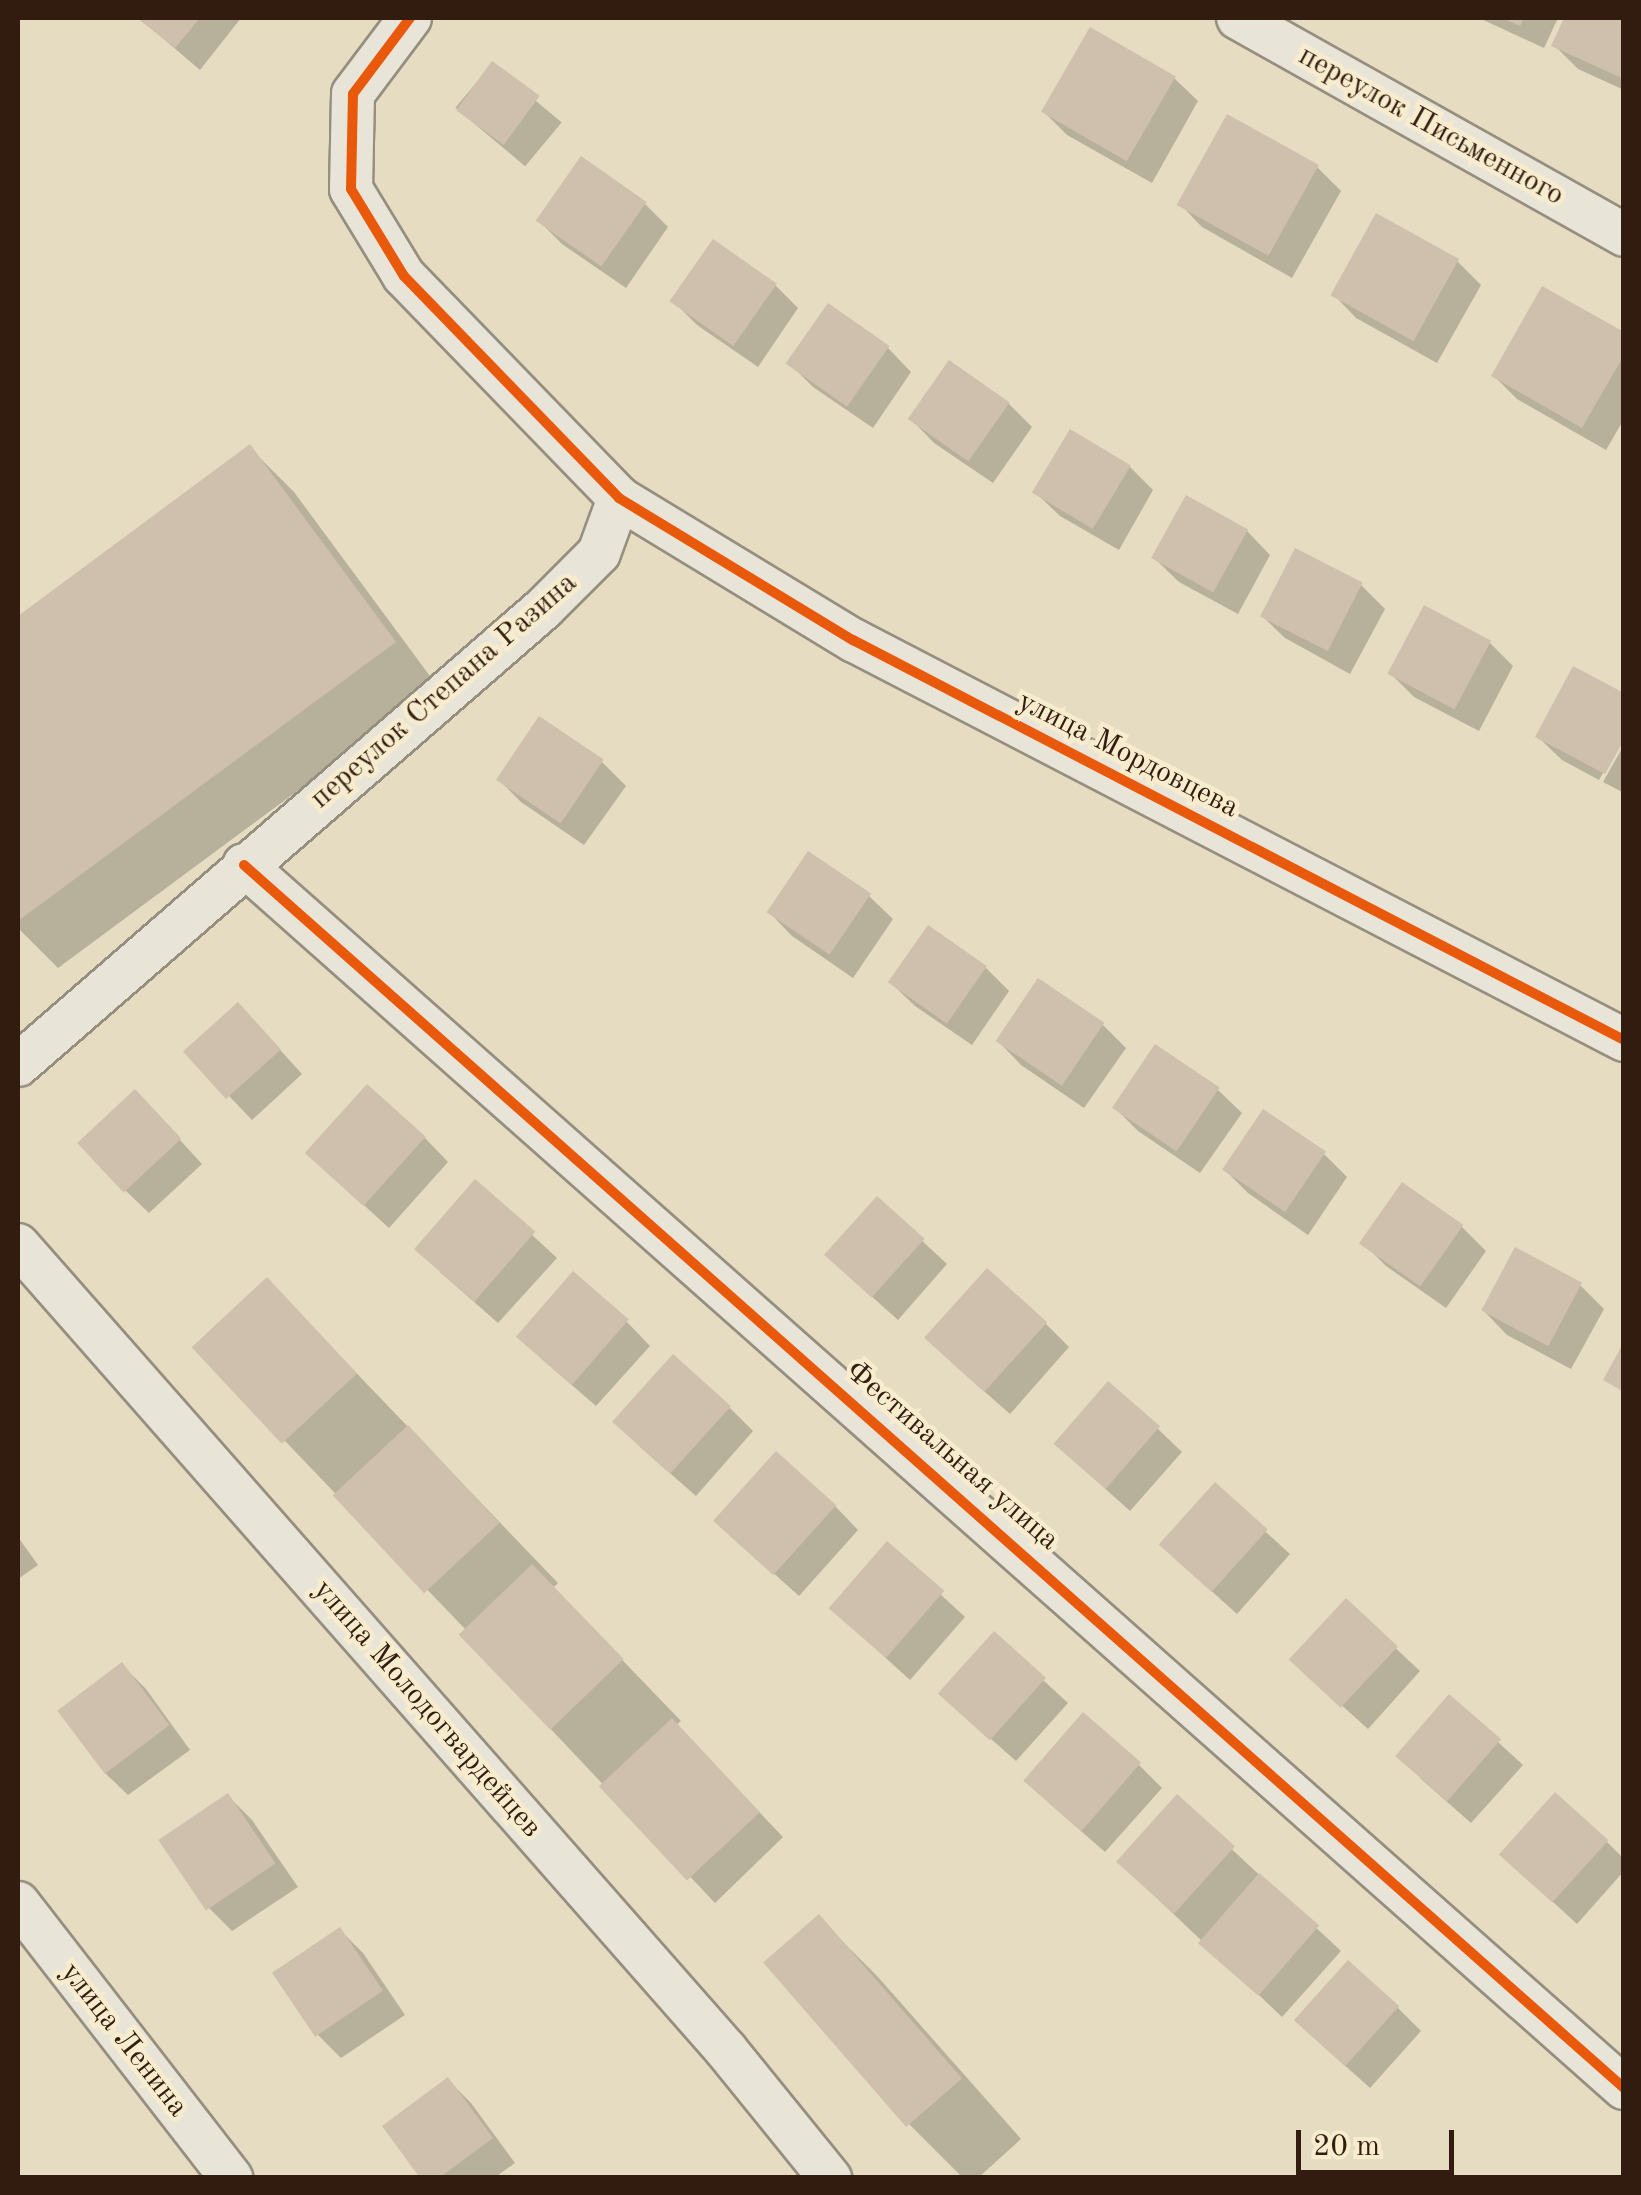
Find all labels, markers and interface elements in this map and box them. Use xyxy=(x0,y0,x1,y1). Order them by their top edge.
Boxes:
street label: переулок Письменного xyxy=(1292,38,1570,214)
street label: переулок Степана Разина xyxy=(303,565,585,817)
street label: улица Мордовцева xyxy=(1011,684,1245,826)
street label: Фестивальная улица xyxy=(838,1353,1066,1559)
street label: улица Молодогвардейцев xyxy=(305,1573,549,1845)
street label: улица Ленина xyxy=(53,1956,195,2124)
scale bar xyxy=(1301,2110,1458,2172)
text: 20 m xyxy=(1313,2132,1380,2162)

